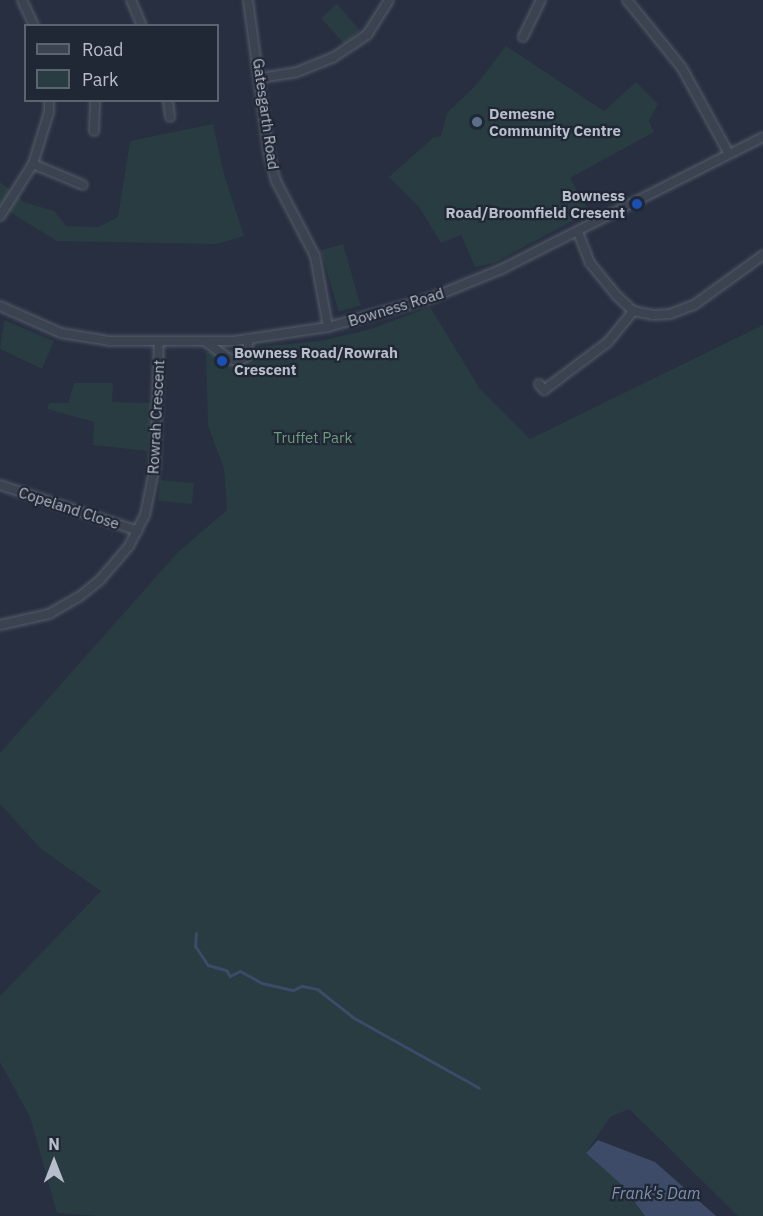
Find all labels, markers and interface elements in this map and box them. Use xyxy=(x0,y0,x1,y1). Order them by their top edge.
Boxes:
legend xyxy=(24,24,219,102)
text: Road xyxy=(82,38,123,61)
street label: Gatesgarth Road xyxy=(249,57,283,171)
text: Park xyxy=(82,68,118,91)
place label: Demesne Community Centre xyxy=(489,104,621,139)
marker: Demesne Community Centre xyxy=(470,115,484,129)
place label: Bowness Road/Broomfield Cresent xyxy=(446,186,625,221)
marker: Bowness Road/Broomfield Cresent xyxy=(630,197,644,211)
street label: Bowness Road xyxy=(346,284,446,330)
place label: Bowness Road/Rowrah Crescent xyxy=(234,343,398,378)
marker: Bowness Road/Rowrah Crescent xyxy=(215,354,229,368)
street label: Rowrah Crescent xyxy=(144,359,168,475)
park label: Truffet Park xyxy=(274,429,352,447)
street label: Copeland Close xyxy=(16,483,122,533)
north arrow xyxy=(24,1132,84,1192)
text: N xyxy=(48,1134,60,1154)
water label: Frank's Dam xyxy=(611,1183,701,1203)

